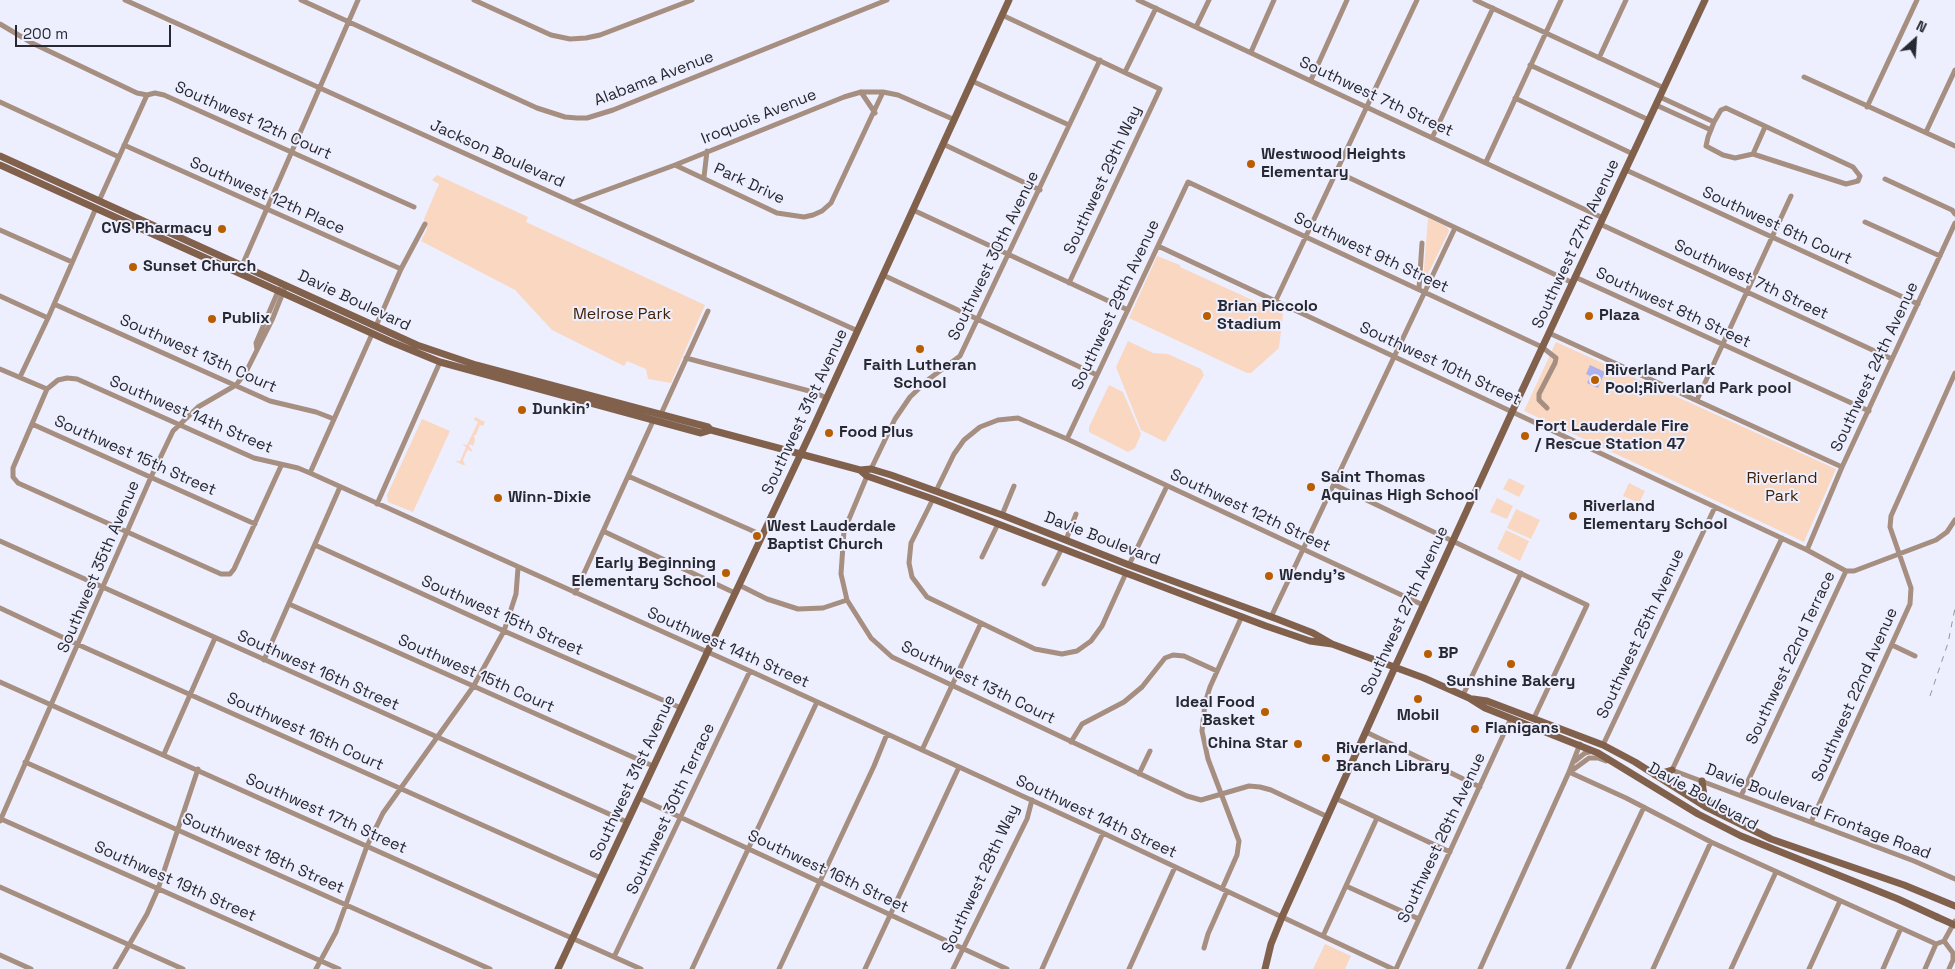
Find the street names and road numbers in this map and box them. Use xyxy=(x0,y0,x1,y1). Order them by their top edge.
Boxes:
street label: Alabama Avenue xyxy=(592,47,716,111)
street label: Southwest 7th Street xyxy=(1296,53,1456,141)
street label: Southwest 12th Court xyxy=(172,78,334,164)
street label: Iroquois Avenue xyxy=(699,85,819,149)
street label: Southwest 29th Way xyxy=(1060,103,1146,257)
street label: Jackson Boulevard xyxy=(427,116,567,192)
street label: Southwest 12th Place xyxy=(187,153,347,239)
street label: Southwest 27th Avenue xyxy=(1528,156,1624,332)
street label: Park Drive xyxy=(711,159,787,209)
street label: Southwest 30th Avenue xyxy=(945,168,1043,344)
street label: Southwest 6th Court xyxy=(1699,183,1855,269)
street label: Southwest 9th Street xyxy=(1291,209,1451,297)
street label: Southwest 29th Avenue xyxy=(1068,217,1164,393)
street label: Southwest 7th Street xyxy=(1671,236,1831,324)
street label: Southwest 8th Street xyxy=(1593,264,1753,352)
street label: Davie Boulevard xyxy=(294,266,414,336)
street label: Southwest 24th Avenue xyxy=(1827,279,1923,455)
street label: Southwest 13th Court xyxy=(117,311,279,397)
street label: Southwest 10th Street xyxy=(1356,318,1524,410)
street label: Southwest 31st Avenue xyxy=(758,326,852,498)
street label: Southwest 14th Street xyxy=(107,372,275,458)
street label: Southwest 15th Street xyxy=(51,412,219,500)
street label: Southwest 12th Street xyxy=(1167,465,1333,557)
street label: Southwest 35th Avenue xyxy=(54,478,144,656)
street label: Davie Boulevard xyxy=(1041,508,1163,570)
street label: Southwest 27th Avenue xyxy=(1357,523,1453,699)
street label: Southwest 25th Avenue xyxy=(1593,546,1689,722)
street label: Southwest 22nd Terrace xyxy=(1742,568,1840,748)
street label: Southwest 15th Street xyxy=(418,572,586,660)
street label: Southwest 14th Street xyxy=(644,604,812,692)
street label: Southwest 22nd Avenue xyxy=(1808,605,1902,785)
street label: Southwest 16th Street xyxy=(234,627,402,715)
street label: Southwest 15th Court xyxy=(395,631,557,717)
street label: Southwest 13th Court xyxy=(898,637,1058,729)
street label: Southwest 16th Court xyxy=(224,689,386,775)
street label: Southwest 31st Avenue xyxy=(586,692,680,864)
street label: Southwest 30th Terrace xyxy=(623,720,719,898)
street label: Southwest 26th Avenue xyxy=(1394,750,1490,926)
street label: Davie Boulevard xyxy=(1645,759,1761,835)
street label: Davie Boulevard Frontage Road xyxy=(1703,760,1933,864)
street label: Southwest 17th Street xyxy=(242,770,410,858)
street label: Southwest 14th Street xyxy=(1013,771,1179,863)
street label: Southwest 28th Way xyxy=(938,802,1024,956)
street label: Southwest 18th Street xyxy=(179,810,347,898)
street label: Southwest 16th Street xyxy=(745,826,911,918)
street label: Southwest 19th Street xyxy=(91,838,259,926)

